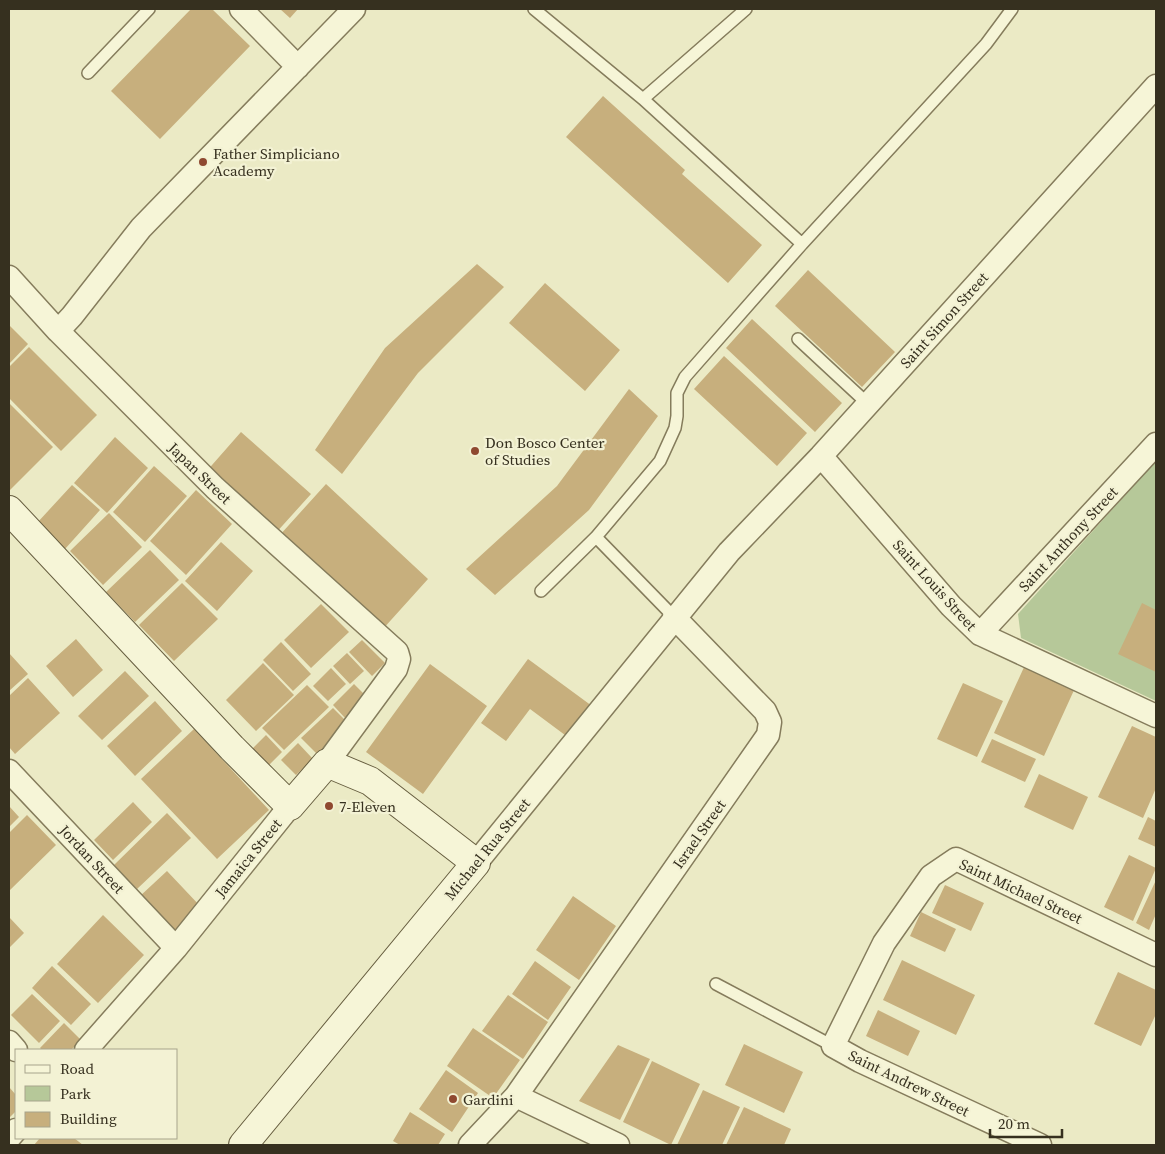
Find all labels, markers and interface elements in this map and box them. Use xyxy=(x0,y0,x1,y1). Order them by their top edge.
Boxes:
place label: Father Simpliciano Academy xyxy=(213,143,340,181)
marker: Father Simpliciano Academy xyxy=(197,156,209,168)
street label: Saint Simon Street xyxy=(895,267,993,373)
place label: Don Bosco Center of Studies xyxy=(485,432,605,470)
street label: Japan Street xyxy=(163,437,236,508)
marker: Don Bosco Center of Studies xyxy=(469,445,481,457)
street label: Saint Anthony Street xyxy=(1014,482,1122,596)
street label: Saint Louis Street xyxy=(888,535,982,635)
street label: Michael Rua Street xyxy=(439,794,535,904)
street label: Israel Street xyxy=(668,795,731,873)
place label: 7-Eleven xyxy=(339,796,396,817)
marker: 7-Eleven xyxy=(323,800,335,812)
street label: Jamaica Street xyxy=(209,814,286,903)
street label: Jordan Street xyxy=(54,819,129,898)
street label: Saint Michael Street xyxy=(956,853,1086,929)
street label: Saint Andrew Street xyxy=(845,1045,973,1121)
legend xyxy=(15,1049,178,1139)
text: Road xyxy=(60,1058,94,1079)
text: Park xyxy=(60,1083,92,1104)
place label: Gardini xyxy=(463,1089,514,1110)
marker: Gardini xyxy=(447,1093,459,1105)
scale bar xyxy=(990,1106,1062,1138)
text: Building xyxy=(60,1108,117,1129)
text: 20 m xyxy=(998,1113,1030,1134)

